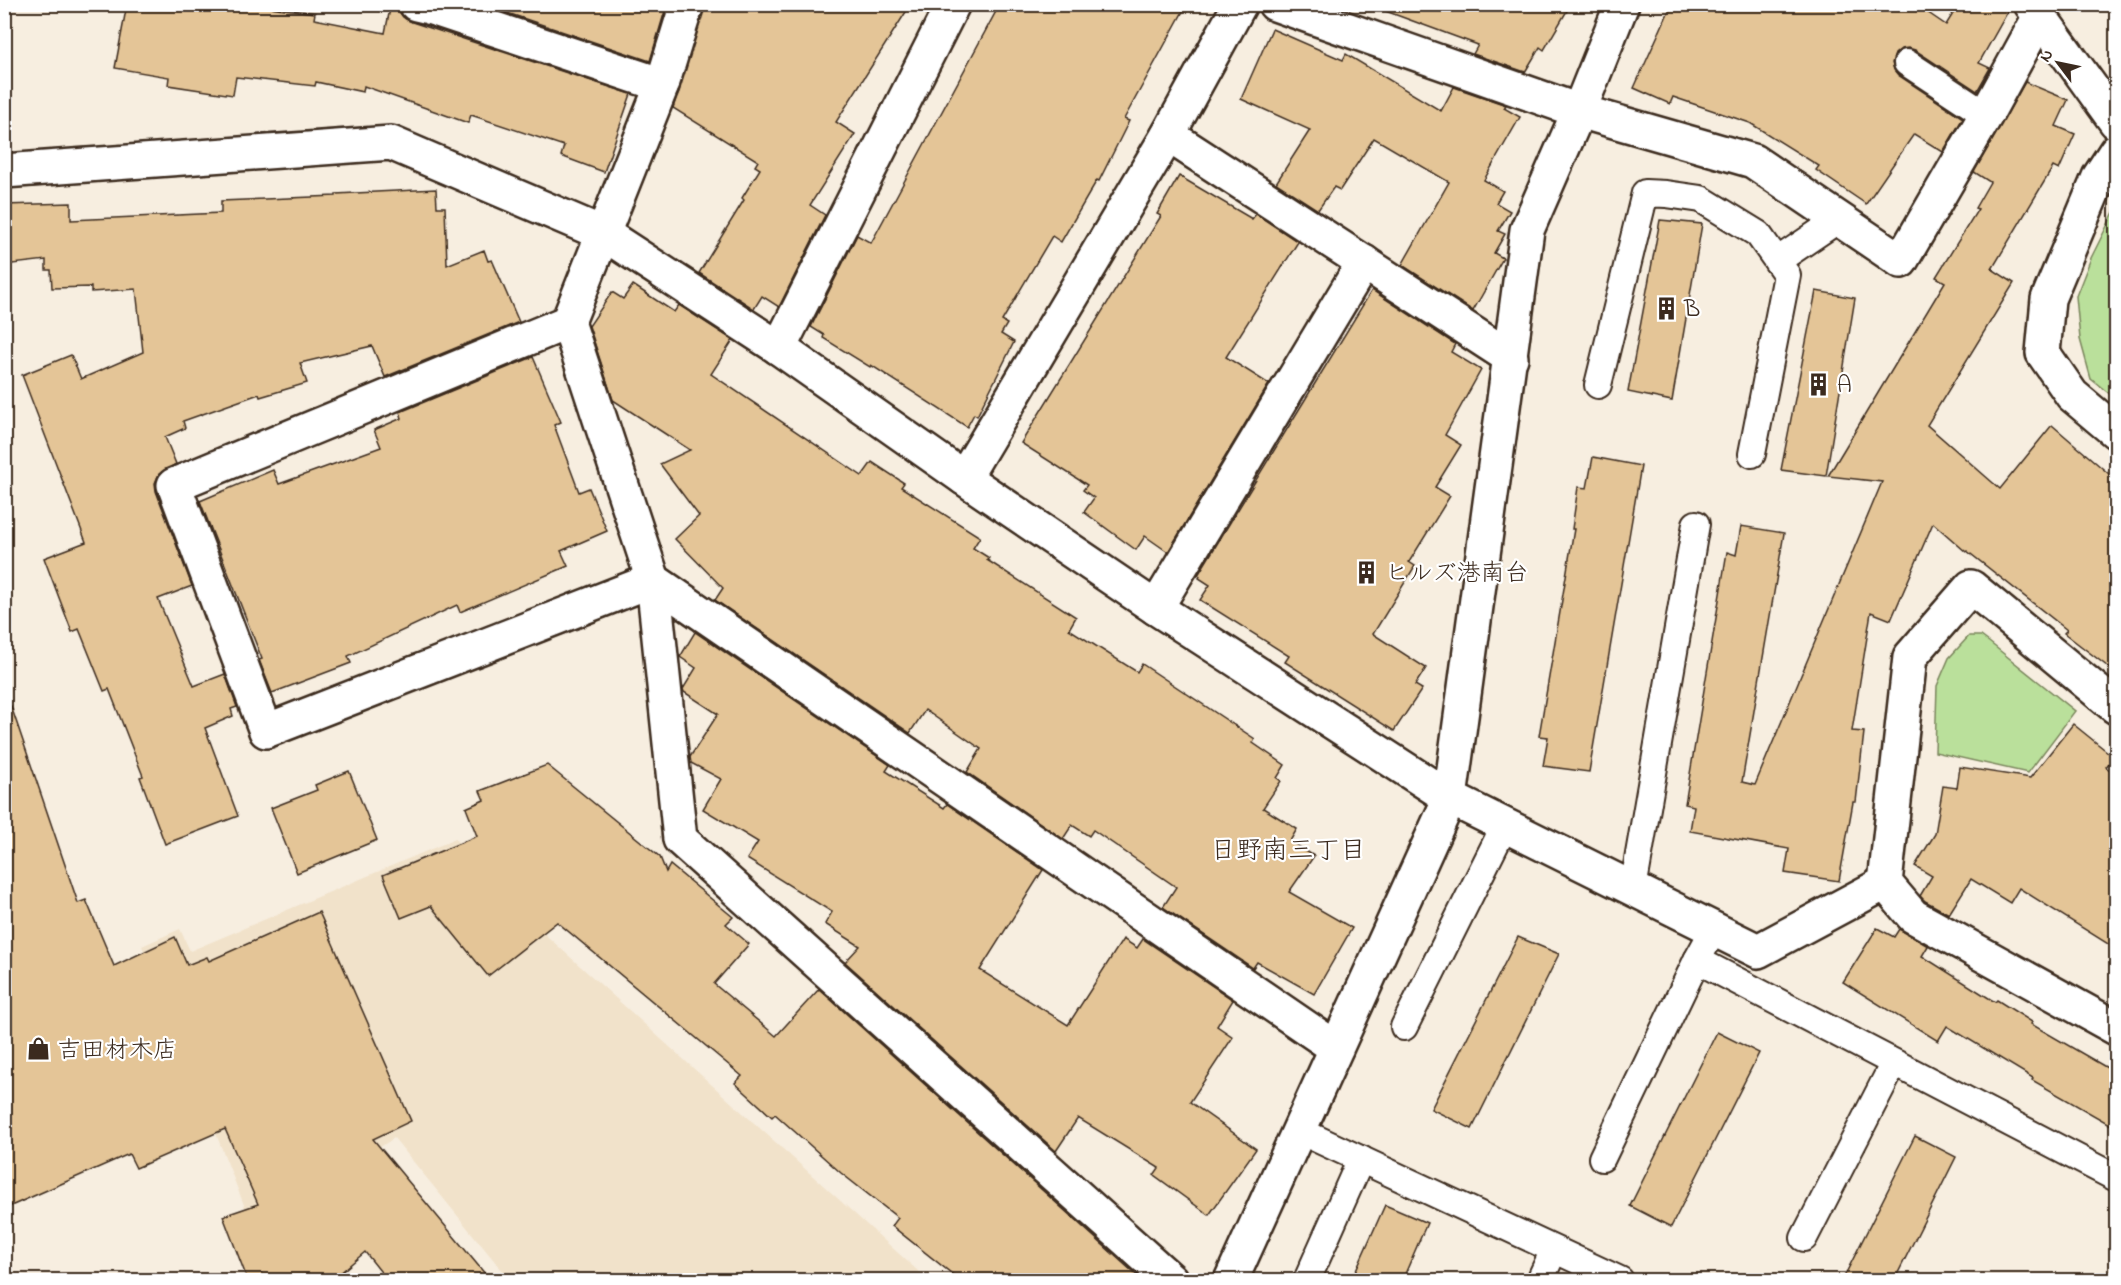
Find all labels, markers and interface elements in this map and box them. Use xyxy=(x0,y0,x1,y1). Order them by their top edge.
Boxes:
north arrow xyxy=(2028,33,2088,93)
text: N xyxy=(2034,45,2060,67)
place label: B xyxy=(1683,293,1700,328)
building icon: B xyxy=(1653,295,1679,321)
place label: A xyxy=(1837,369,1852,404)
building icon: A xyxy=(1806,371,1832,397)
place label: ヒルズ港南台 xyxy=(1385,557,1529,592)
building icon: ヒルズ港南台 xyxy=(1354,559,1380,585)
district label: 日野南三丁目 xyxy=(1210,833,1366,871)
place label: 吉田材木店 xyxy=(57,1034,177,1069)
shop icon: 吉田材木店 xyxy=(26,1036,52,1062)

